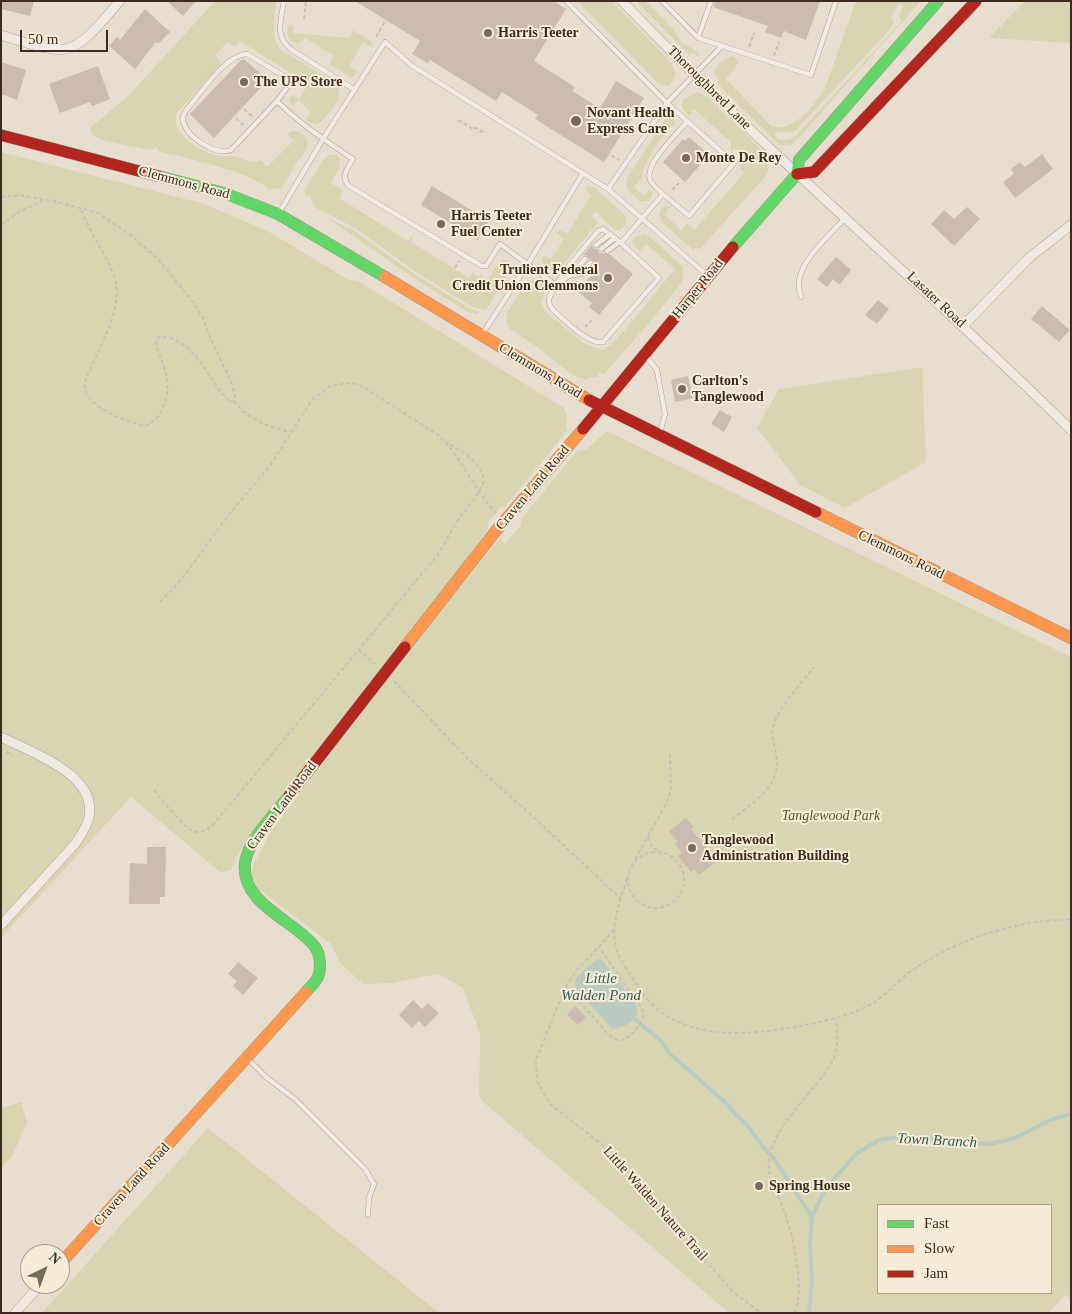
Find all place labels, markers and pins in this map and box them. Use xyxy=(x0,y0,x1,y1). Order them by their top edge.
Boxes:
place label: Harris Teeter xyxy=(498,25,579,41)
marker: Harris Teeter xyxy=(482,27,494,39)
place label: The UPS Store xyxy=(254,74,342,90)
marker: The UPS Store xyxy=(238,76,250,88)
place label: Novant Health Express Care xyxy=(587,105,674,138)
marker: Novant Health Express Care xyxy=(569,114,583,128)
place label: Monte De Rey xyxy=(696,150,782,166)
marker: Monte De Rey xyxy=(680,152,692,164)
place label: Harris Teeter Fuel Center xyxy=(451,208,532,240)
marker: Harris Teeter Fuel Center xyxy=(435,218,447,230)
place label: Trulient Federal Credit Union Clemmons xyxy=(452,262,598,294)
marker: Trulient Federal Credit Union Clemmons xyxy=(602,272,614,284)
place label: Carlton's Tanglewood xyxy=(692,373,764,406)
marker: Carlton's Tanglewood xyxy=(676,383,688,395)
place label: Tanglewood Administration Building xyxy=(702,832,849,864)
marker: Tanglewood Administration Building xyxy=(686,842,698,854)
place label: Spring House xyxy=(769,1178,850,1194)
marker: Spring House xyxy=(753,1180,765,1192)

